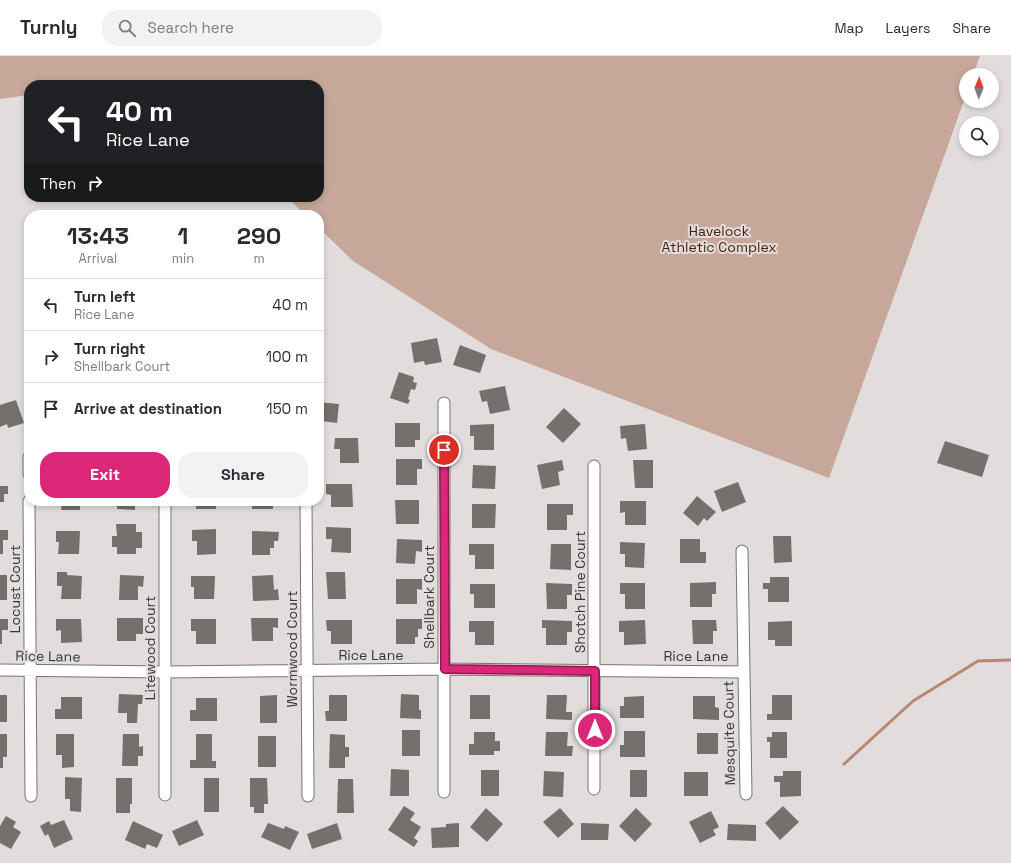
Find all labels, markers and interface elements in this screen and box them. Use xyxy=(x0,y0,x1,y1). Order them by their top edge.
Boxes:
search box xyxy=(102,10,382,46)
text: Turnly xyxy=(20,15,78,40)
icon: search xyxy=(116,17,138,39)
text: Search here xyxy=(148,18,234,37)
text: Map xyxy=(834,19,864,37)
text: Layers xyxy=(886,19,930,37)
text: Share xyxy=(952,19,991,37)
north arrow xyxy=(959,68,999,108)
map controls xyxy=(959,68,999,156)
text: 40 m xyxy=(106,93,173,129)
icon: left xyxy=(40,96,92,148)
button: search xyxy=(959,116,999,156)
text: Rice Lane xyxy=(106,128,190,151)
icon: right xyxy=(84,172,106,194)
text: Then xyxy=(40,174,76,193)
text: 13:43 xyxy=(67,220,129,251)
text: 1 xyxy=(178,220,188,251)
text: 290 xyxy=(237,220,281,251)
park label: Havelock Athletic Complex xyxy=(661,222,777,256)
text: Arrival xyxy=(79,250,117,267)
text: min xyxy=(172,250,194,267)
text: m xyxy=(253,250,265,267)
text: Turn left xyxy=(74,287,136,306)
icon: left xyxy=(40,294,62,316)
text: 40 m xyxy=(272,295,308,314)
text: Rice Lane xyxy=(74,306,134,323)
text: Turn right xyxy=(74,339,145,358)
icon: right xyxy=(40,346,62,368)
text: 100 m xyxy=(266,347,308,366)
text: Shellbark Court xyxy=(74,358,170,375)
icon: arrive xyxy=(40,398,62,420)
text: Arrive at destination xyxy=(74,399,222,418)
text: 150 m xyxy=(266,399,308,418)
pin xyxy=(427,433,461,467)
icon: arrive xyxy=(433,439,455,461)
button: Exit xyxy=(40,452,170,498)
button: Share xyxy=(178,452,308,498)
street label: Shotch Pine Court xyxy=(571,531,589,653)
street label: Locust Court xyxy=(6,545,24,633)
street label: Shellbark Court xyxy=(420,545,438,649)
street label: Wormwood Court xyxy=(283,591,301,707)
street label: Litewood Court xyxy=(141,596,159,700)
street label: Rice Lane xyxy=(15,646,81,666)
street label: Rice Lane xyxy=(338,646,404,664)
street label: Rice Lane xyxy=(663,647,729,665)
street label: Mesquite Court xyxy=(719,680,739,786)
position arrow xyxy=(574,709,616,751)

